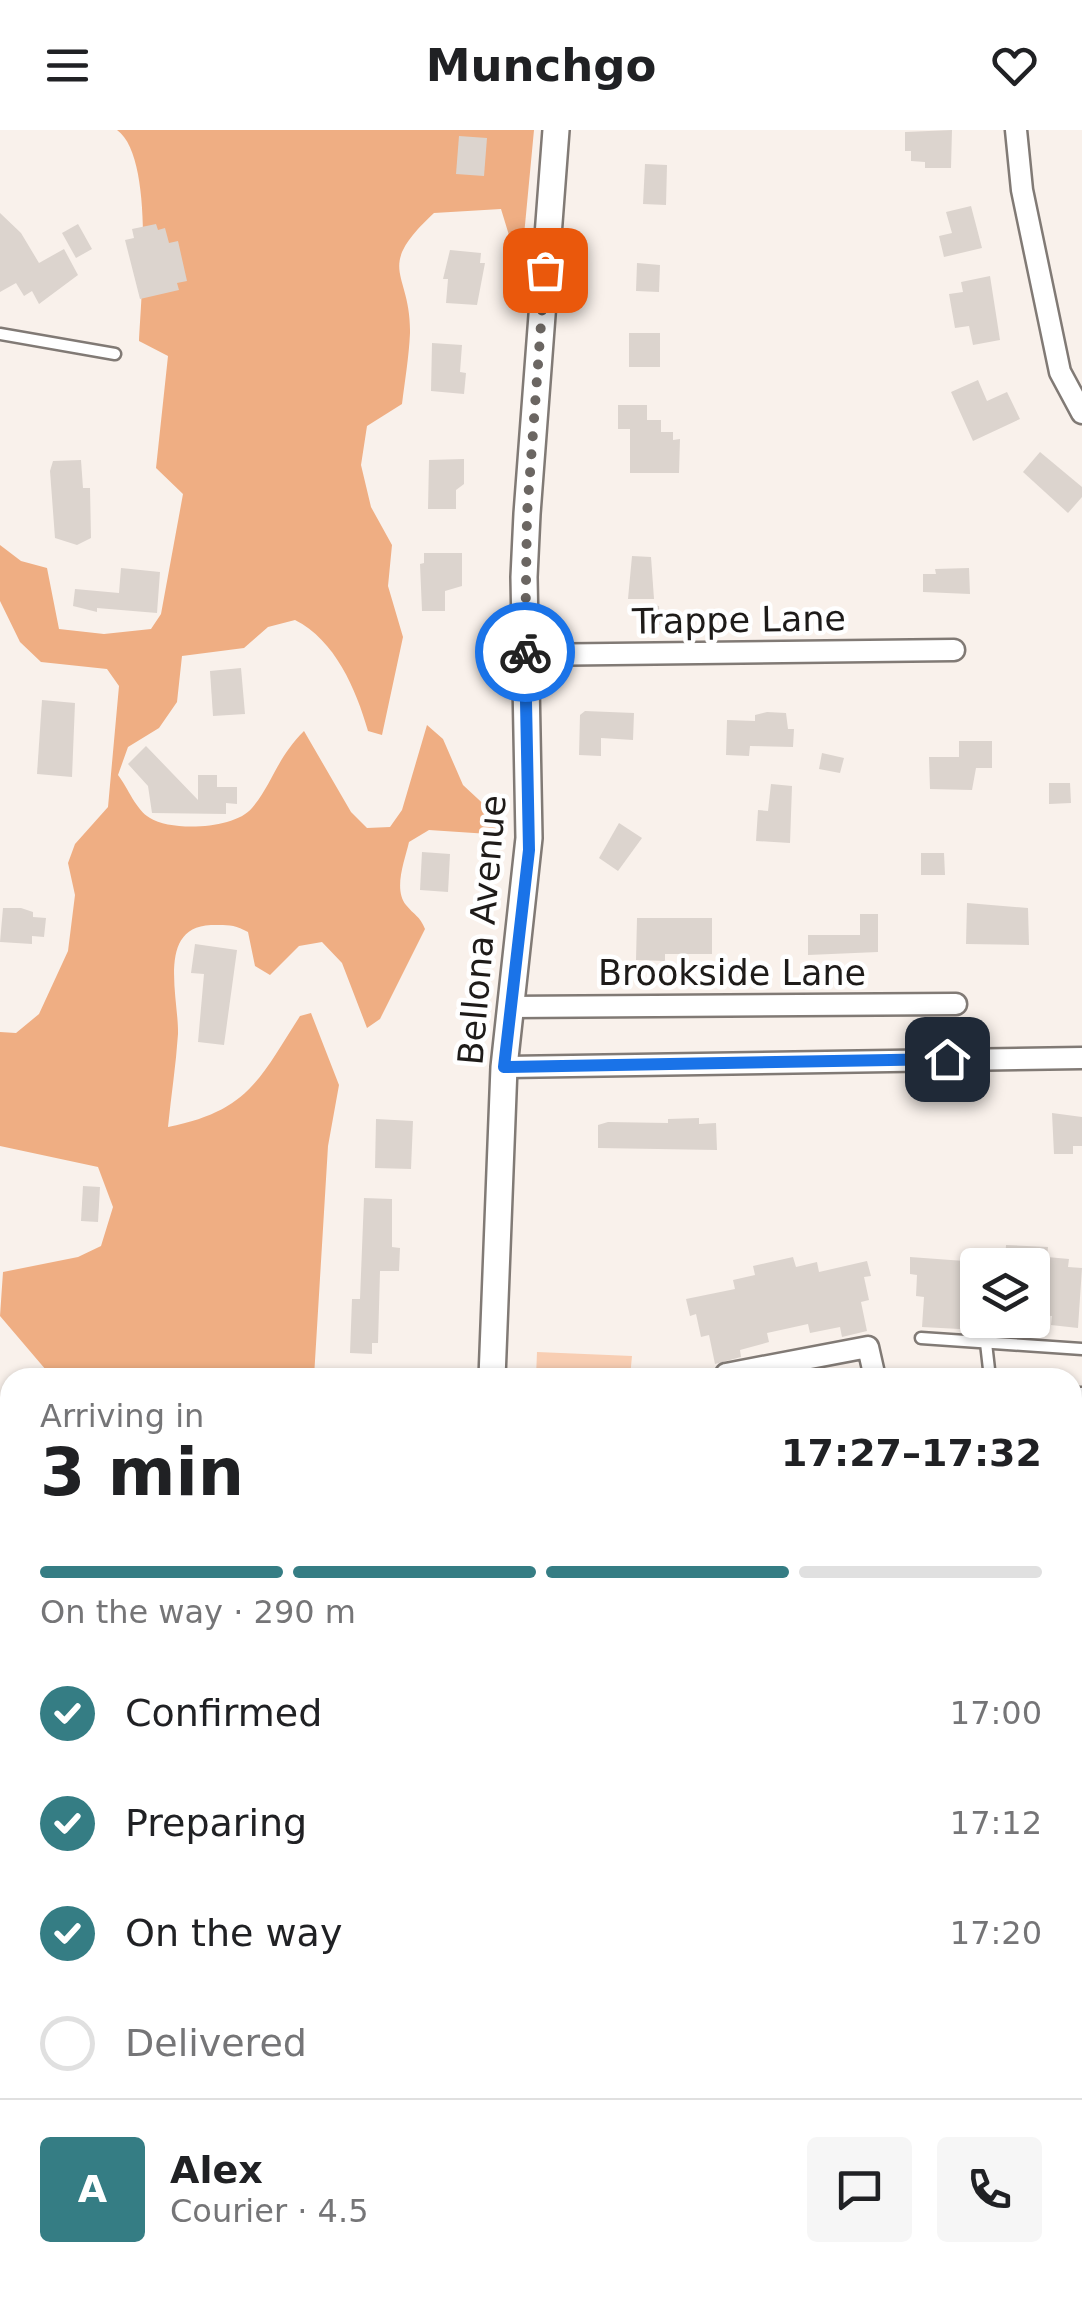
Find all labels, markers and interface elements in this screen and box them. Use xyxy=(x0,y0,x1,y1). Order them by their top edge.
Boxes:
icon: menu xyxy=(40,38,95,93)
icon: heart xyxy=(987,38,1042,93)
text: Munchgo xyxy=(426,39,656,92)
pin xyxy=(503,228,588,313)
icon: bag xyxy=(518,243,573,298)
street label: Trappe Lane xyxy=(631,598,846,642)
courier xyxy=(475,602,575,702)
icon: bike xyxy=(498,625,553,680)
street label: Bellona Avenue xyxy=(450,793,514,1067)
street label: Brookside Lane xyxy=(598,953,866,993)
pin xyxy=(905,1017,990,1102)
icon: home xyxy=(920,1032,975,1087)
map controls xyxy=(960,1248,1050,1338)
button: layers xyxy=(960,1248,1050,1338)
text: Arriving in xyxy=(40,1397,204,1435)
text: 17:27–17:32 xyxy=(781,1431,1042,1475)
text: 3 min xyxy=(40,1435,244,1510)
text: On the way · 290 m xyxy=(40,1593,356,1631)
icon: check xyxy=(40,1686,95,1741)
text: Confirmed xyxy=(125,1691,322,1735)
text: 17:00 xyxy=(950,1694,1042,1732)
icon: check xyxy=(40,1796,95,1851)
text: Preparing xyxy=(125,1801,307,1845)
text: 17:12 xyxy=(950,1804,1042,1842)
icon: check xyxy=(40,1906,95,1961)
text: On the way xyxy=(125,1911,342,1955)
text: 17:20 xyxy=(950,1914,1042,1952)
text: Delivered xyxy=(125,2021,307,2065)
button: chat xyxy=(807,2137,912,2242)
button: phone xyxy=(937,2137,1042,2242)
text: Alex xyxy=(170,2148,263,2192)
text: A xyxy=(78,2167,107,2211)
text: Courier · 4.5 xyxy=(170,2192,369,2230)

